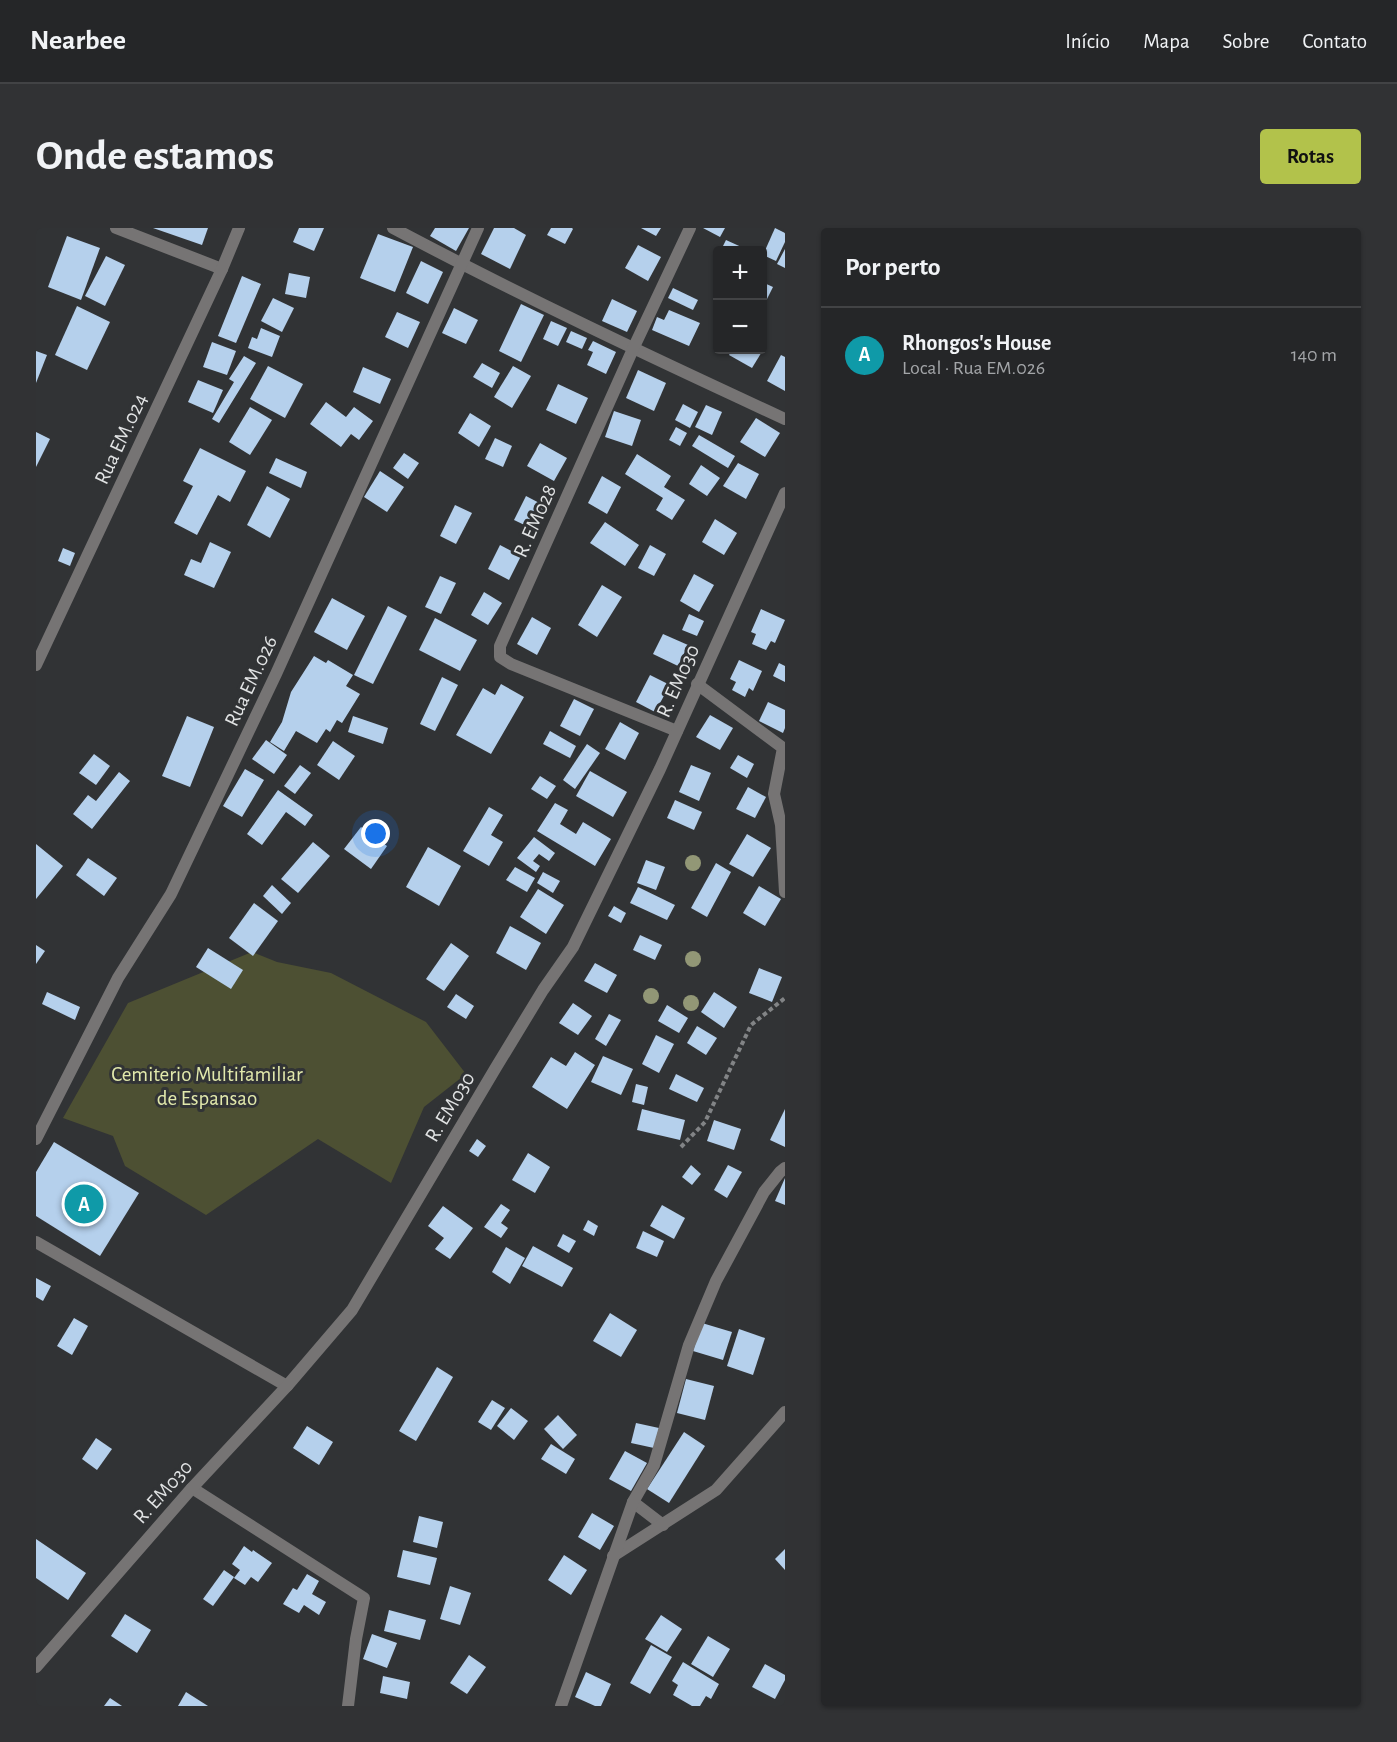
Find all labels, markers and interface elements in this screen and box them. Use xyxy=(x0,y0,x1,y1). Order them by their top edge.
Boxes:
text: Nearbee xyxy=(30,27,126,55)
text: Início xyxy=(1065,31,1110,52)
text: Mapa xyxy=(1143,31,1190,52)
text: Sobre xyxy=(1223,31,1269,52)
text: Contato xyxy=(1302,31,1367,52)
button: Rotas xyxy=(1260,129,1361,184)
text: Onde estamos xyxy=(36,135,274,177)
map controls xyxy=(713,246,767,354)
button: + xyxy=(713,246,767,300)
text: Por perto xyxy=(845,254,941,280)
button: − xyxy=(713,300,767,354)
text: Rhongos's House xyxy=(902,332,1051,354)
text: A xyxy=(859,345,871,365)
text: 140 m xyxy=(1291,345,1337,365)
text: Local · Rua EM.026 xyxy=(902,358,1045,378)
street label: Rua EM.024 xyxy=(91,390,151,488)
street label: R. EM028 xyxy=(510,481,560,561)
street label: Rua EM.026 xyxy=(221,633,281,729)
street label: R. EM030 xyxy=(653,641,703,721)
your location xyxy=(361,819,390,848)
park label: Cemiterio Multifamiliar de Espansao xyxy=(111,1064,303,1109)
street label: R. EM030 xyxy=(421,1068,479,1146)
pin: A xyxy=(64,1182,104,1226)
street label: R. EM030 xyxy=(129,1456,197,1528)

